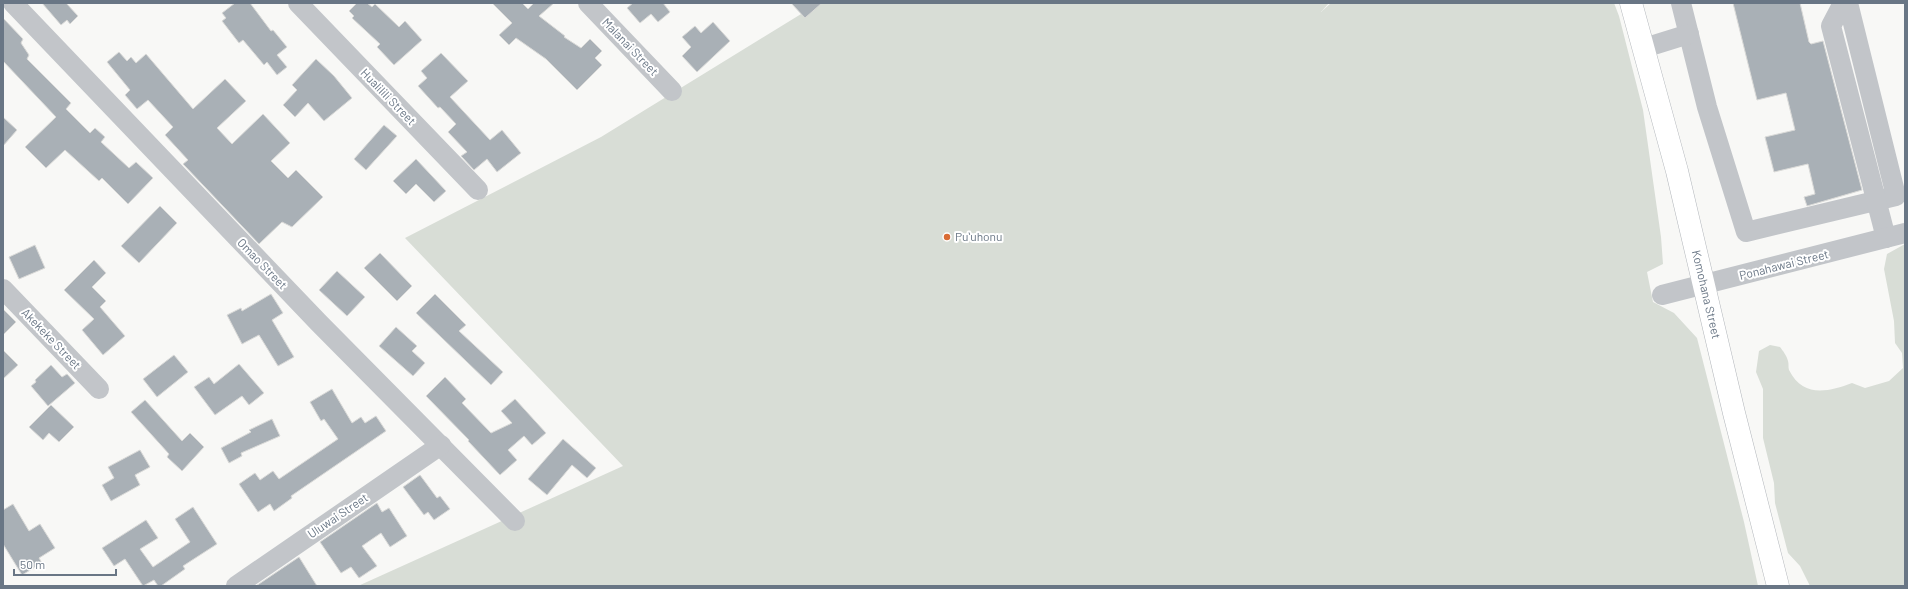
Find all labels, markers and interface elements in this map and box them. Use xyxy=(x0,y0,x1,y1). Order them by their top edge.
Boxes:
street label: Malanai Street xyxy=(600,15,662,78)
street label: Hualilili Street xyxy=(358,65,419,127)
place label: Puʻuhonu xyxy=(955,229,1002,243)
marker: Puʻuhonu xyxy=(942,232,952,242)
street label: Omao Street xyxy=(235,235,290,292)
street label: Ponahawai Street xyxy=(1738,246,1830,282)
street label: Komohana Street xyxy=(1690,249,1724,340)
street label: Akekeke Street xyxy=(19,305,84,372)
street label: Uluwai Street xyxy=(305,490,370,541)
scale bar xyxy=(14,551,116,577)
text: 50 m xyxy=(20,557,45,571)

